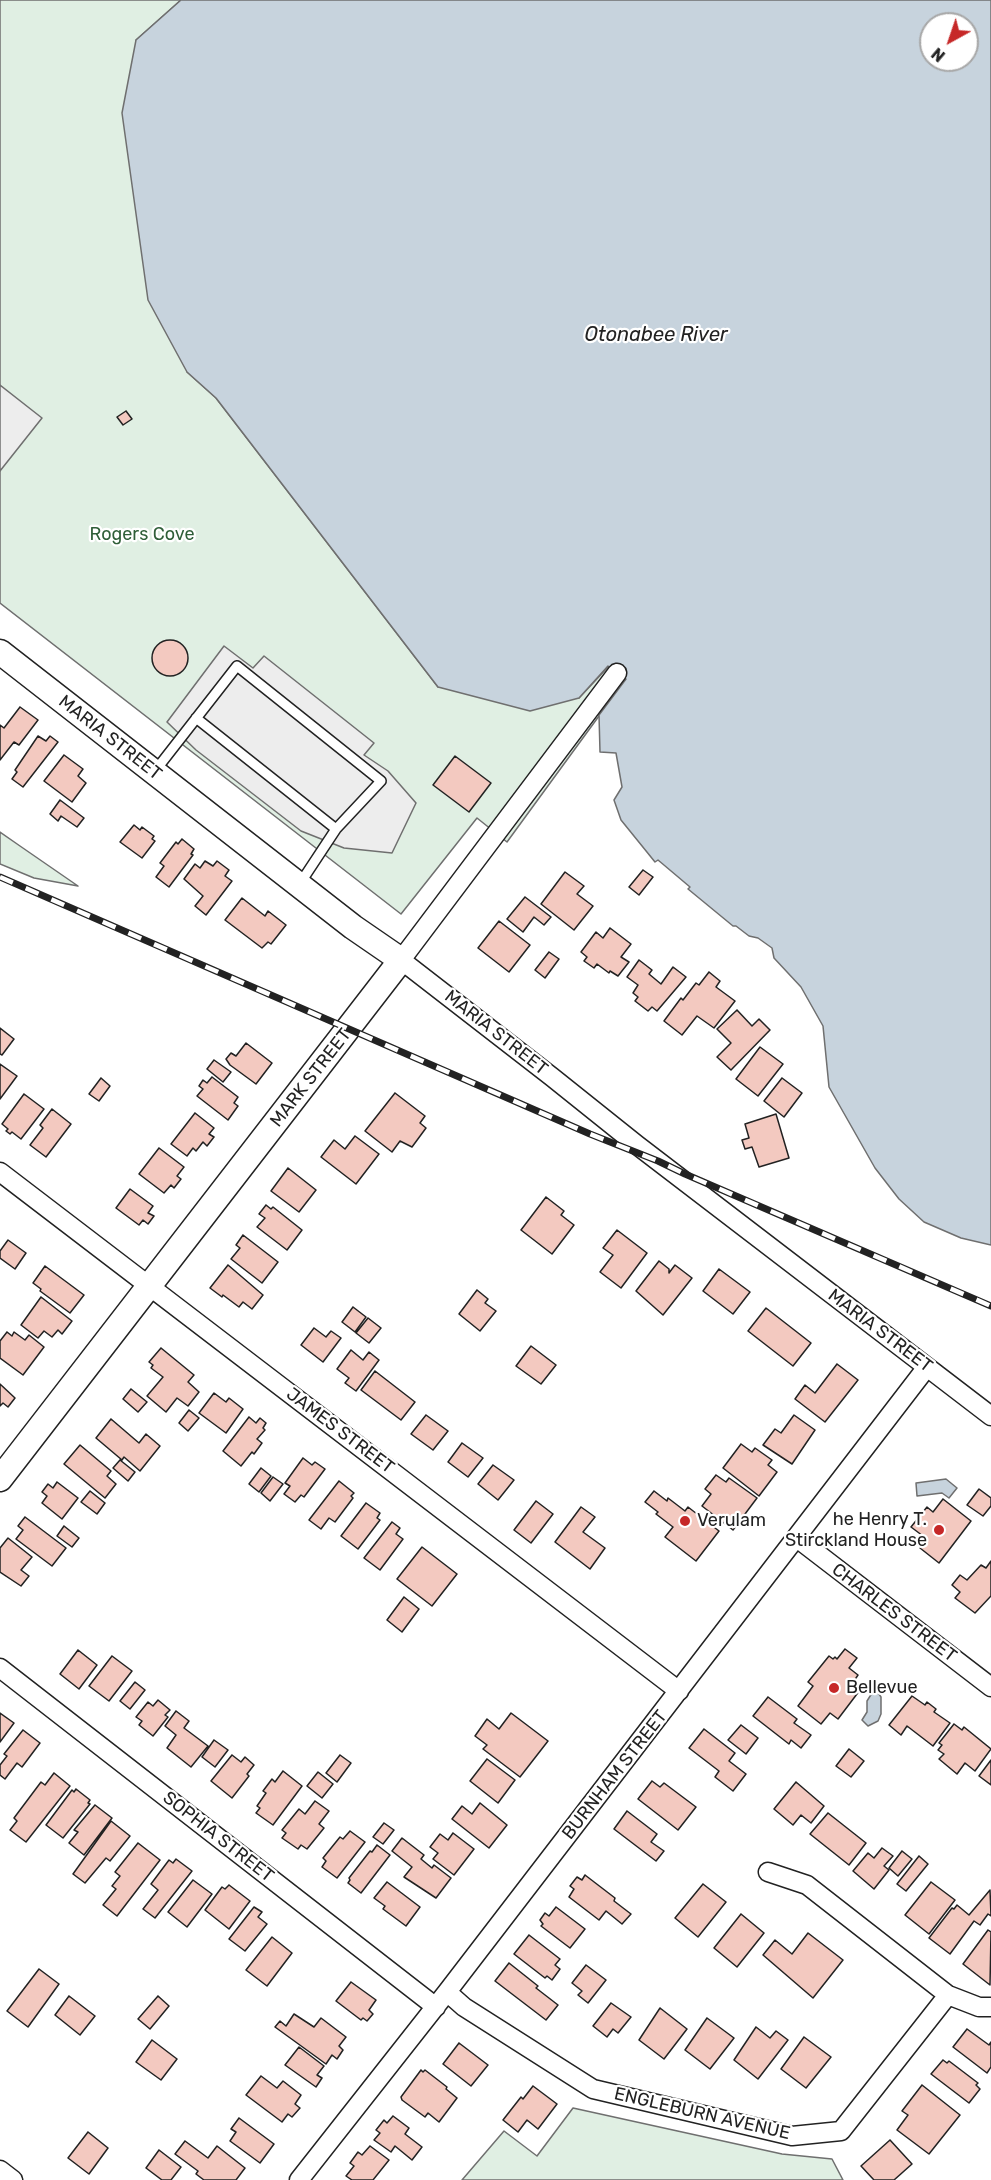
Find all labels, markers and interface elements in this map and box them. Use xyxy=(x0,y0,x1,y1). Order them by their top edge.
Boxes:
north arrow xyxy=(919,12,979,72)
text: N xyxy=(928,44,949,66)
water label: Otonabee River xyxy=(584,323,728,347)
park label: Rogers Cove xyxy=(90,524,194,546)
street label: MARIA STREET xyxy=(54,691,166,785)
street label: MARIA STREET xyxy=(440,986,552,1080)
street label: MARK STREET xyxy=(266,1025,356,1131)
street label: MARIA STREET xyxy=(824,1285,936,1377)
street label: JAMES STREET xyxy=(282,1383,398,1479)
place label: he Henry T. Stirckland House xyxy=(785,1509,927,1552)
place label: Verulam xyxy=(697,1510,766,1532)
marker: Verulam xyxy=(678,1514,692,1528)
marker: he Henry T. Stirckland House xyxy=(932,1523,946,1537)
street label: CHARLES STREET xyxy=(827,1559,961,1667)
place label: Bellevue xyxy=(846,1677,917,1699)
marker: Bellevue xyxy=(827,1681,841,1695)
street label: BURNHAM STREET xyxy=(558,1706,672,1844)
street label: SOPHIA STREET xyxy=(158,1787,278,1887)
street label: ENGLEBURN AVENUE xyxy=(612,2083,792,2145)

